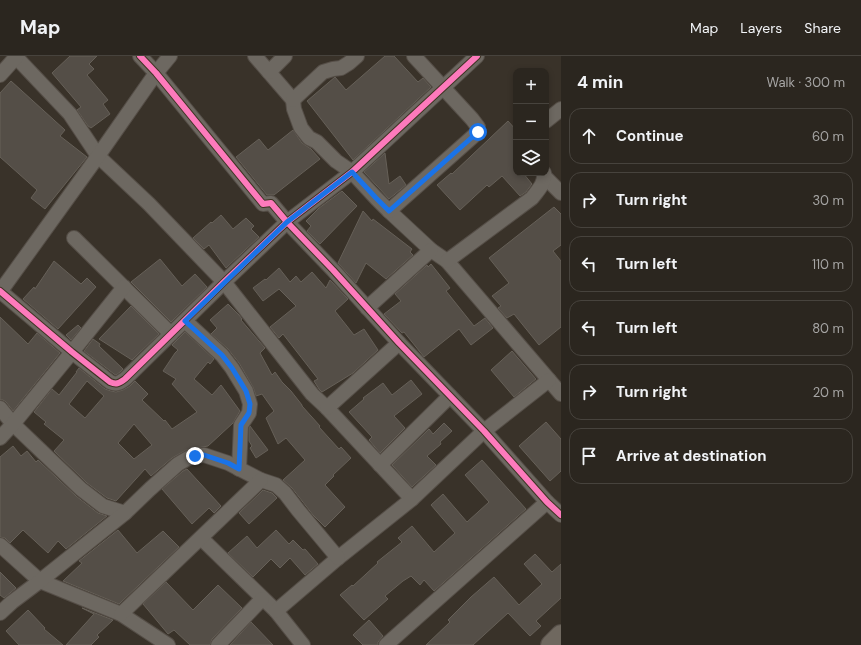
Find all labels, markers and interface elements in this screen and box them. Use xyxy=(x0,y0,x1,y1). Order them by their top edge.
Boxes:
text: Map xyxy=(20,15,60,40)
text: Map xyxy=(690,19,718,37)
text: Layers xyxy=(740,19,782,37)
text: Share xyxy=(804,19,841,37)
map controls xyxy=(513,68,549,176)
button: + xyxy=(513,68,549,104)
text: 4 min xyxy=(577,71,623,93)
text: Walk · 300 m xyxy=(767,74,845,91)
button: − xyxy=(513,104,549,140)
route start xyxy=(469,123,487,141)
icon: ahead xyxy=(578,125,600,147)
text: Continue xyxy=(616,126,684,146)
text: 60 m xyxy=(812,128,844,145)
button: layers xyxy=(513,140,549,176)
icon: right xyxy=(578,189,600,211)
text: Turn right xyxy=(616,190,687,210)
text: 30 m xyxy=(812,192,844,209)
icon: left xyxy=(578,253,600,275)
text: Turn left xyxy=(616,254,677,274)
text: 110 m xyxy=(812,256,844,273)
icon: left xyxy=(578,317,600,339)
text: Turn left xyxy=(616,318,677,338)
text: 80 m xyxy=(812,320,844,337)
icon: right xyxy=(578,381,600,403)
text: Turn right xyxy=(616,382,687,402)
text: 20 m xyxy=(813,384,844,401)
icon: arrive xyxy=(578,445,600,467)
text: Arrive at destination xyxy=(616,446,767,466)
route end xyxy=(186,447,204,465)

